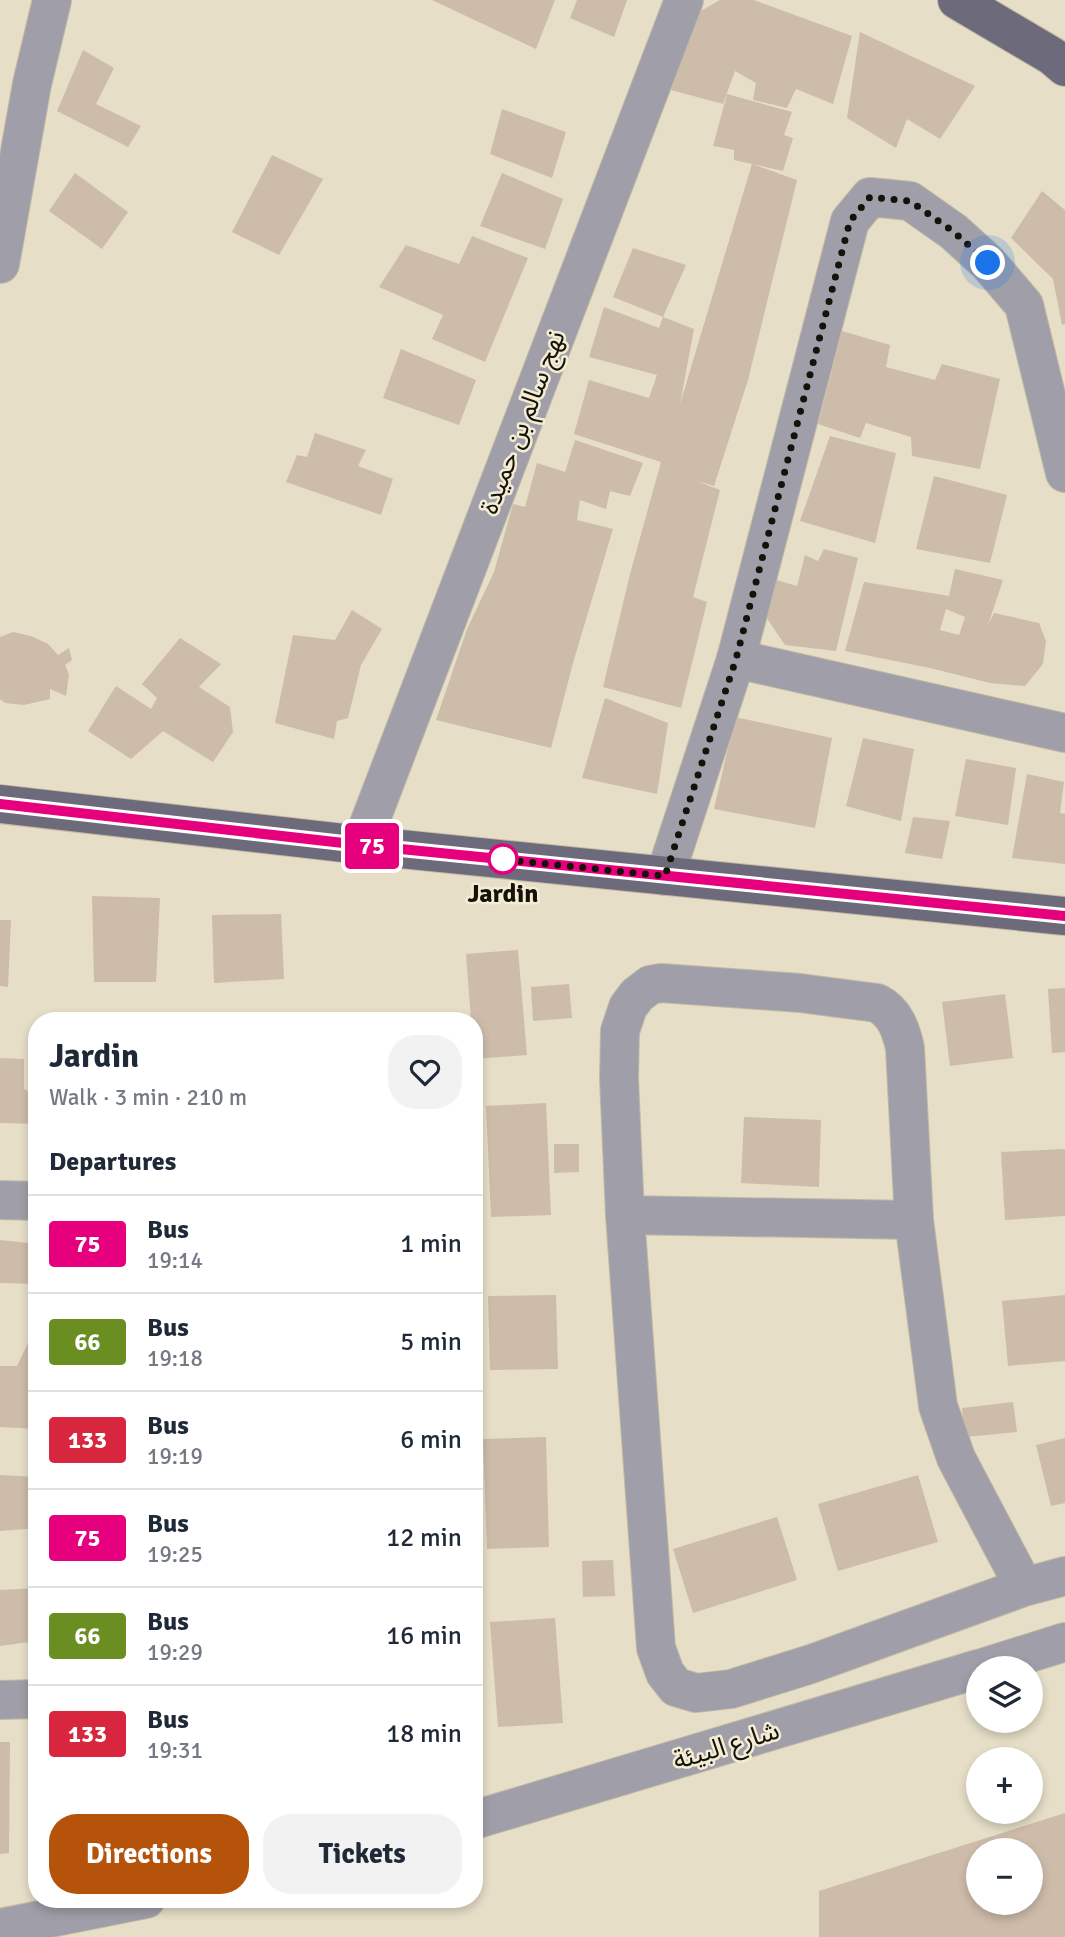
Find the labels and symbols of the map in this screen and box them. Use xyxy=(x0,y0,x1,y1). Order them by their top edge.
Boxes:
your location xyxy=(970,245,1005,280)
street label: نهج سالم بن حميدة xyxy=(473,326,575,520)
line badge: 75 xyxy=(340,823,404,869)
marker: Jardin xyxy=(488,844,518,874)
place label: Jardin xyxy=(467,878,539,910)
street label: شارع البيئة xyxy=(669,1715,784,1779)

